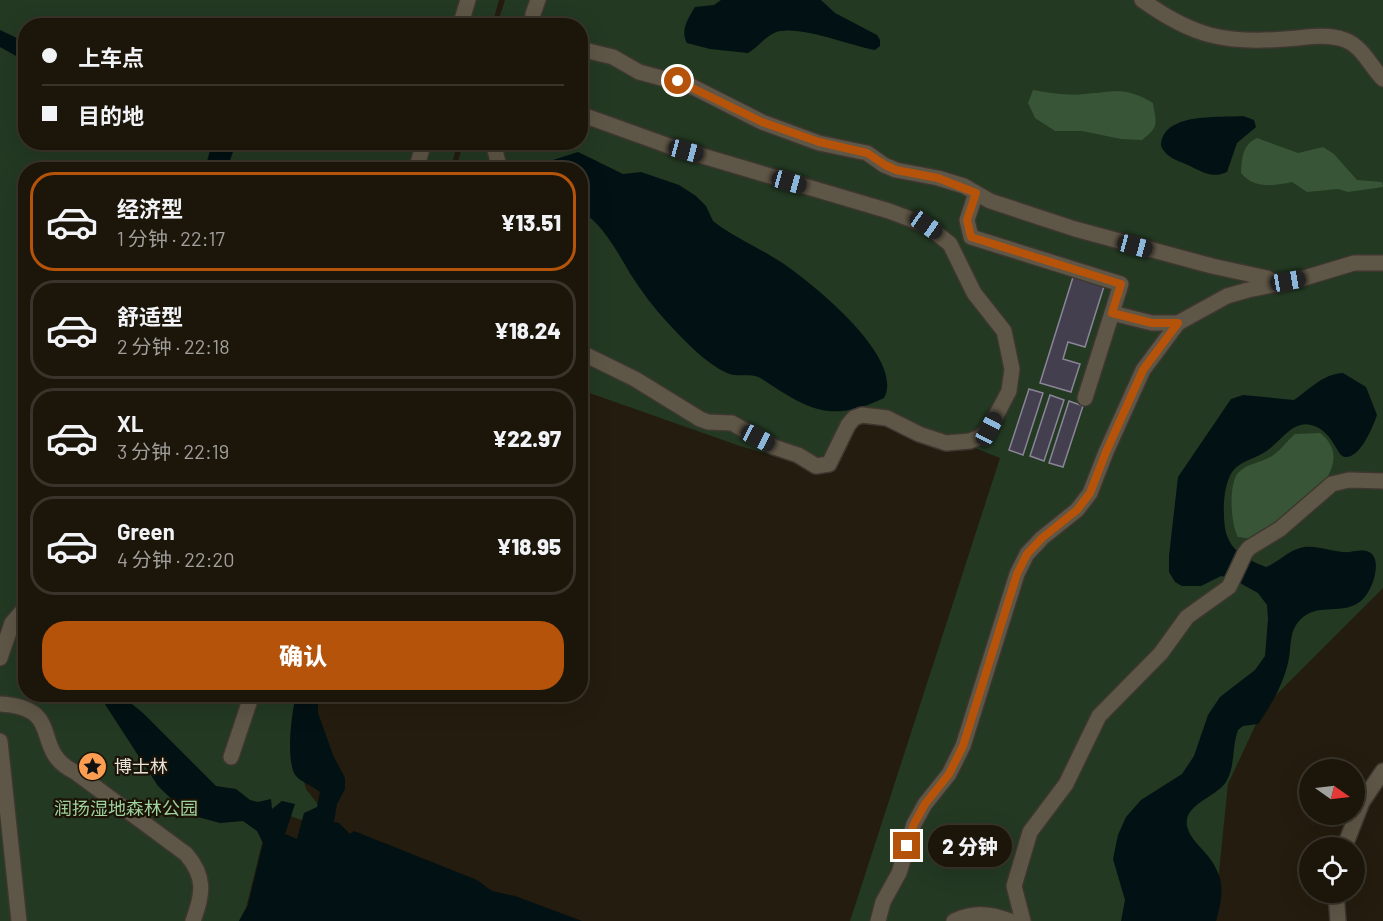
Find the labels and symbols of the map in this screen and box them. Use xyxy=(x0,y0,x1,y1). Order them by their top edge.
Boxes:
route start xyxy=(664,67,691,94)
car xyxy=(666,138,706,164)
car xyxy=(769,168,809,196)
car xyxy=(906,207,946,243)
car xyxy=(1115,233,1155,259)
car xyxy=(1269,269,1307,293)
car xyxy=(973,409,1005,449)
car xyxy=(738,422,778,454)
place icon: 博士林 xyxy=(77,750,109,782)
place label: 博士林 xyxy=(114,755,168,777)
north arrow xyxy=(1299,759,1365,825)
park label: 润扬湿地森林公园 xyxy=(54,797,198,819)
callout: 2 分钟 xyxy=(928,825,1012,867)
route end xyxy=(893,832,920,859)

